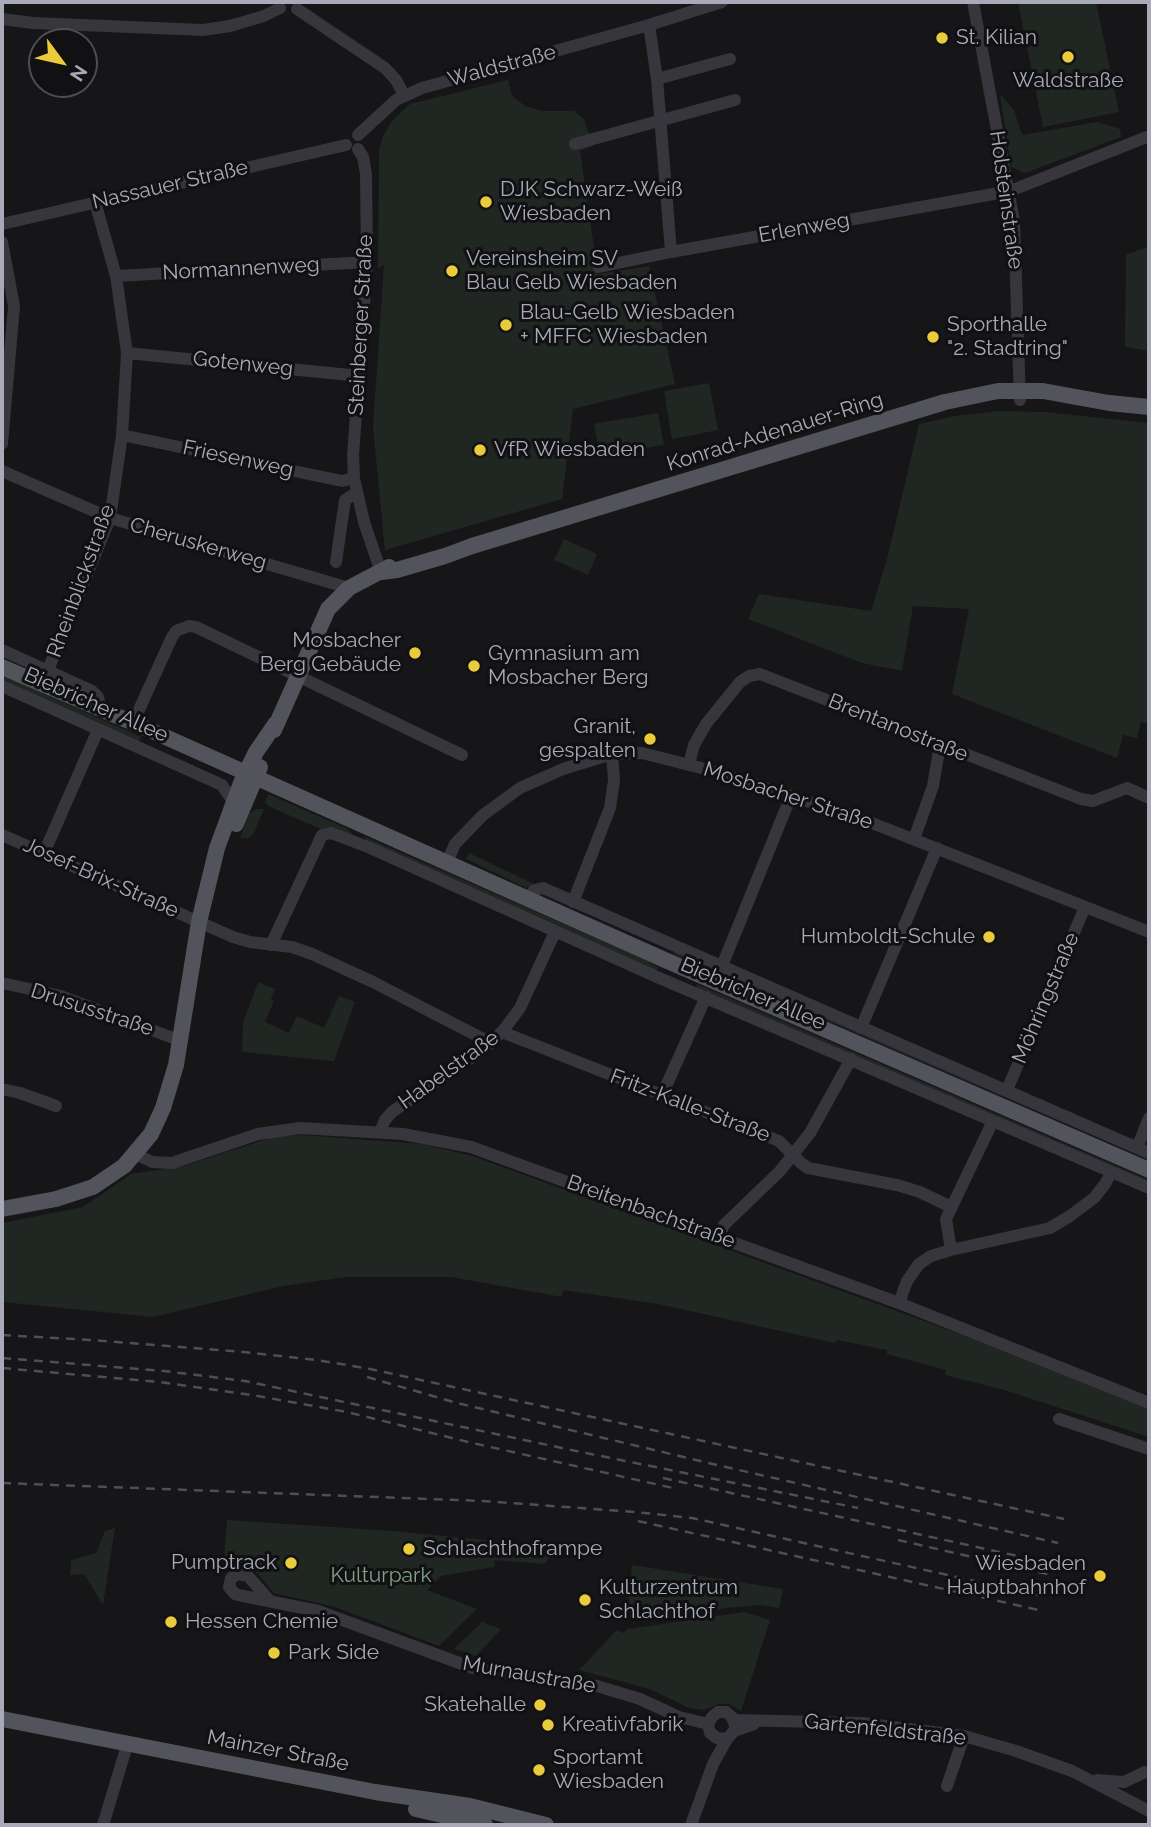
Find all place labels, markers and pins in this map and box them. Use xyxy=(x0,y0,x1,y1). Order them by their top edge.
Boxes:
place label: St. Kilian xyxy=(956,25,1037,51)
marker: St. Kilian xyxy=(934,30,950,46)
marker: Waldstraße xyxy=(1060,49,1076,65)
place label: Waldstraße xyxy=(1013,68,1123,94)
place label: DJK Schwarz-Weiß Wiesbaden xyxy=(500,177,682,227)
marker: DJK Schwarz-Weiß Wiesbaden xyxy=(478,194,494,210)
place label: Vereinsheim SV Blau Gelb Wiesbaden xyxy=(466,246,677,296)
marker: Vereinsheim SV Blau Gelb Wiesbaden xyxy=(444,263,460,279)
place label: Blau-Gelb Wiesbaden + MFFC Wiesbaden xyxy=(520,300,735,350)
place label: Sporthalle "2. Stadtring" xyxy=(947,312,1068,362)
marker: Blau-Gelb Wiesbaden + MFFC Wiesbaden xyxy=(498,317,514,333)
marker: Sporthalle "2. Stadtring" xyxy=(925,329,941,345)
place label: VfR Wiesbaden xyxy=(494,437,645,463)
marker: VfR Wiesbaden xyxy=(472,442,488,458)
place label: Mosbacher Berg Gebäude xyxy=(260,628,401,678)
place label: Gymnasium am Mosbacher Berg xyxy=(488,641,648,691)
marker: Mosbacher Berg Gebäude xyxy=(407,645,423,661)
marker: Gymnasium am Mosbacher Berg xyxy=(466,658,482,674)
place label: Granit, gespalten xyxy=(539,714,636,764)
marker: Granit, gespalten xyxy=(642,731,658,747)
place label: Humboldt-Schule xyxy=(801,924,975,950)
marker: Humboldt-Schule xyxy=(981,929,997,945)
place label: Schlachthoframpe xyxy=(423,1536,602,1562)
marker: Schlachthoframpe xyxy=(401,1541,417,1557)
place label: Pumptrack xyxy=(171,1550,277,1576)
place label: Wiesbaden Hauptbahnhof xyxy=(946,1551,1086,1601)
marker: Pumptrack xyxy=(283,1555,299,1571)
marker: Wiesbaden Hauptbahnhof xyxy=(1092,1568,1108,1584)
place label: Kulturzentrum Schlachthof xyxy=(599,1575,738,1625)
marker: Kulturzentrum Schlachthof xyxy=(577,1592,593,1608)
place label: Hessen Chemie xyxy=(185,1609,338,1635)
marker: Hessen Chemie xyxy=(163,1614,179,1630)
place label: Park Side xyxy=(288,1640,379,1666)
marker: Park Side xyxy=(266,1645,282,1661)
place label: Skatehalle xyxy=(424,1692,526,1718)
marker: Skatehalle xyxy=(532,1697,548,1713)
place label: Kreativfabrik xyxy=(562,1712,683,1738)
marker: Kreativfabrik xyxy=(540,1717,556,1733)
place label: Sportamt Wiesbaden xyxy=(553,1745,664,1795)
marker: Sportamt Wiesbaden xyxy=(531,1762,547,1778)

